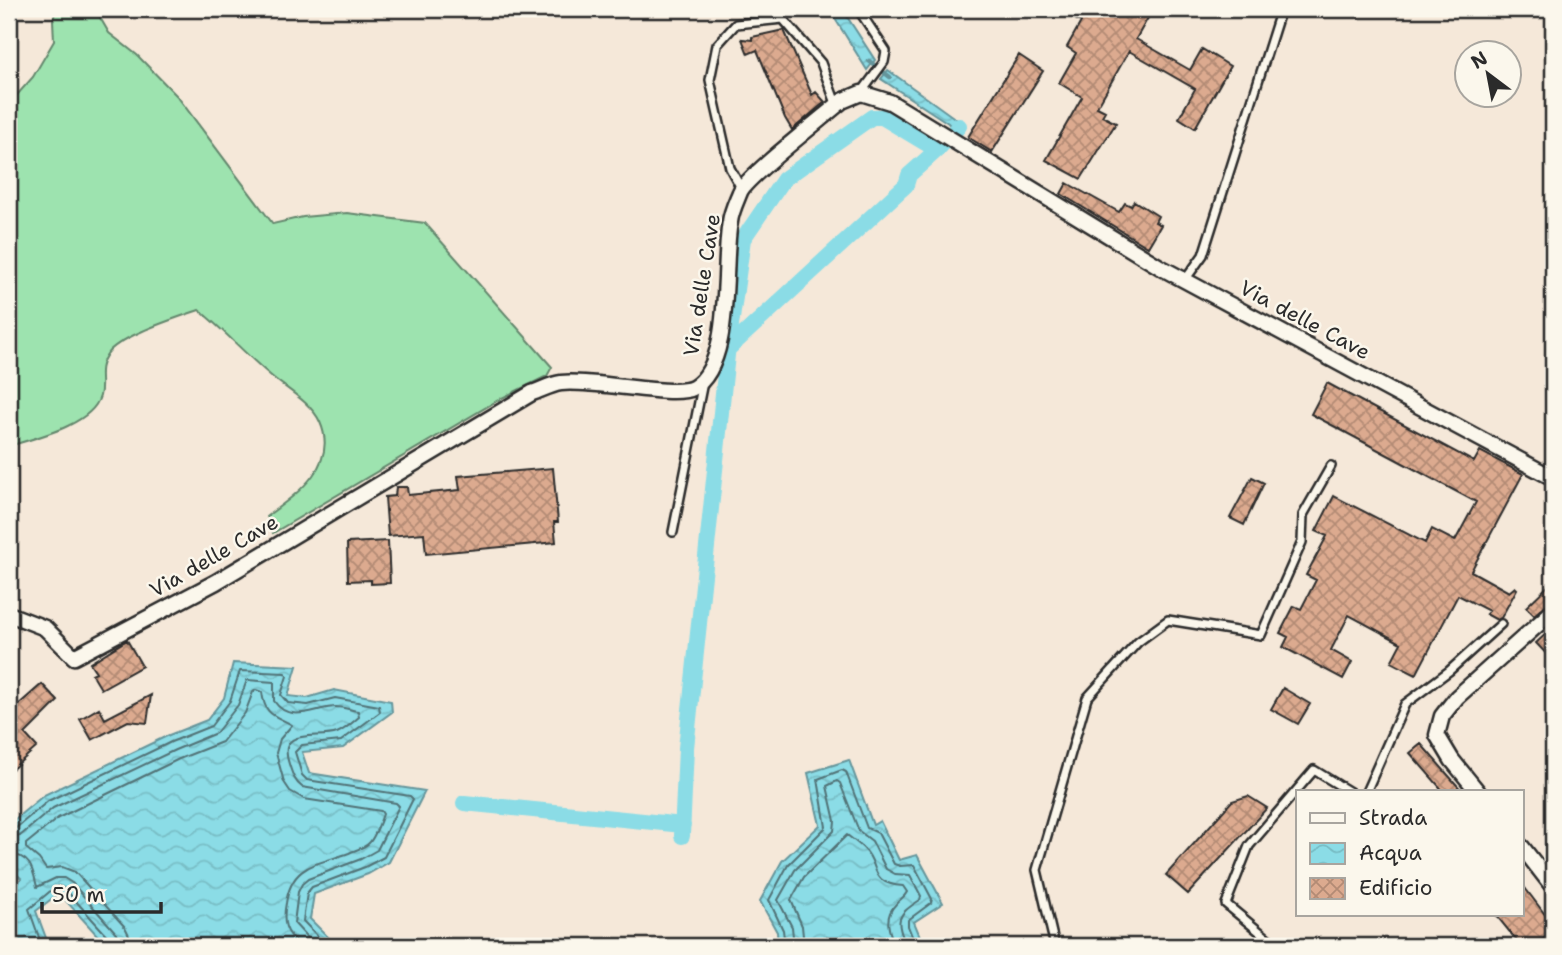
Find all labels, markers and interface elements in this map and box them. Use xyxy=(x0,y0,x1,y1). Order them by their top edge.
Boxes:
north arrow xyxy=(1454,38,1524,108)
text: N xyxy=(1466,45,1492,75)
street label: Via delle Cave xyxy=(677,212,727,358)
street label: Via delle Cave xyxy=(1235,274,1375,366)
street label: Via delle Cave xyxy=(145,508,283,604)
legend xyxy=(1296,790,1524,916)
text: Strada xyxy=(1359,804,1427,832)
text: Acqua xyxy=(1359,839,1422,867)
scale bar xyxy=(42,871,161,915)
text: Edificio xyxy=(1359,874,1432,902)
text: 50 m xyxy=(52,881,105,909)

